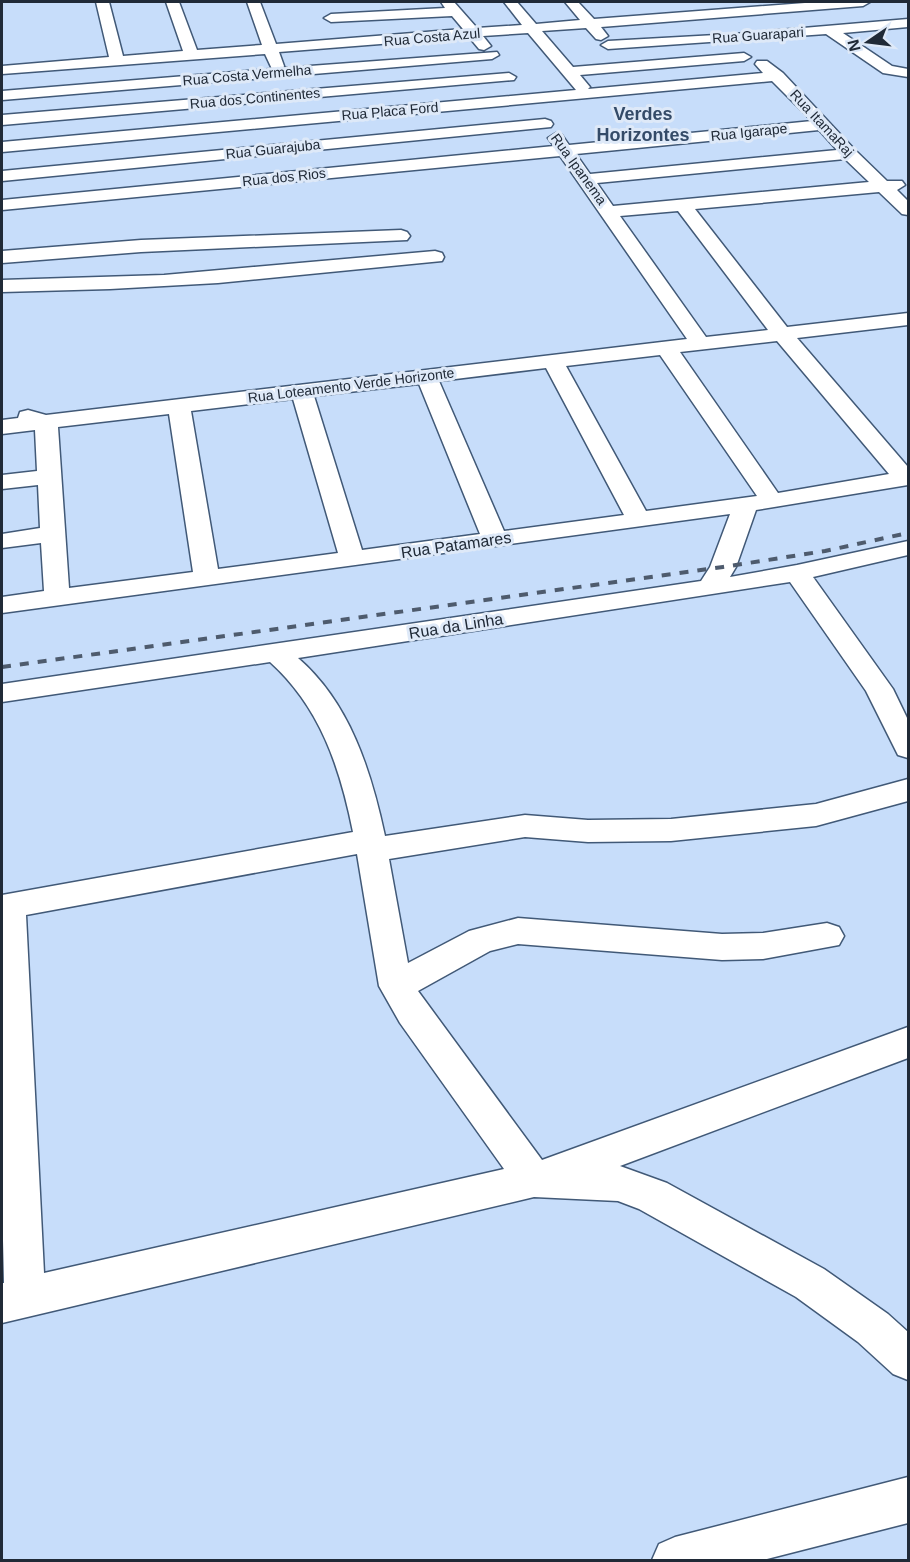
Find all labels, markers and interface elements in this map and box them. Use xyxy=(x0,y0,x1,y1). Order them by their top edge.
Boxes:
north arrow xyxy=(838,12,898,72)
street label: Rua Guarapari xyxy=(712,24,804,46)
street label: Rua Costa Azul xyxy=(383,25,481,49)
text: N xyxy=(844,38,864,53)
street label: Rua Costa Vermelha xyxy=(182,61,312,89)
street label: Rua dos Continentes xyxy=(189,84,321,112)
street label: Rua ItamaRaj xyxy=(787,86,857,160)
street label: Rua Placa Ford xyxy=(341,99,439,123)
district label: Verdes Horizontes xyxy=(596,104,690,145)
street label: Rua Igarape xyxy=(710,120,788,144)
street label: Rua Ipanema xyxy=(548,130,610,208)
street label: Rua Guarajuba xyxy=(225,136,321,162)
street label: Rua dos Rios xyxy=(241,165,327,189)
street label: Rua Loteamento Verde Horizonte xyxy=(247,364,455,406)
street label: Rua Patamares xyxy=(400,529,512,561)
street label: Rua da Linha xyxy=(408,610,504,642)

